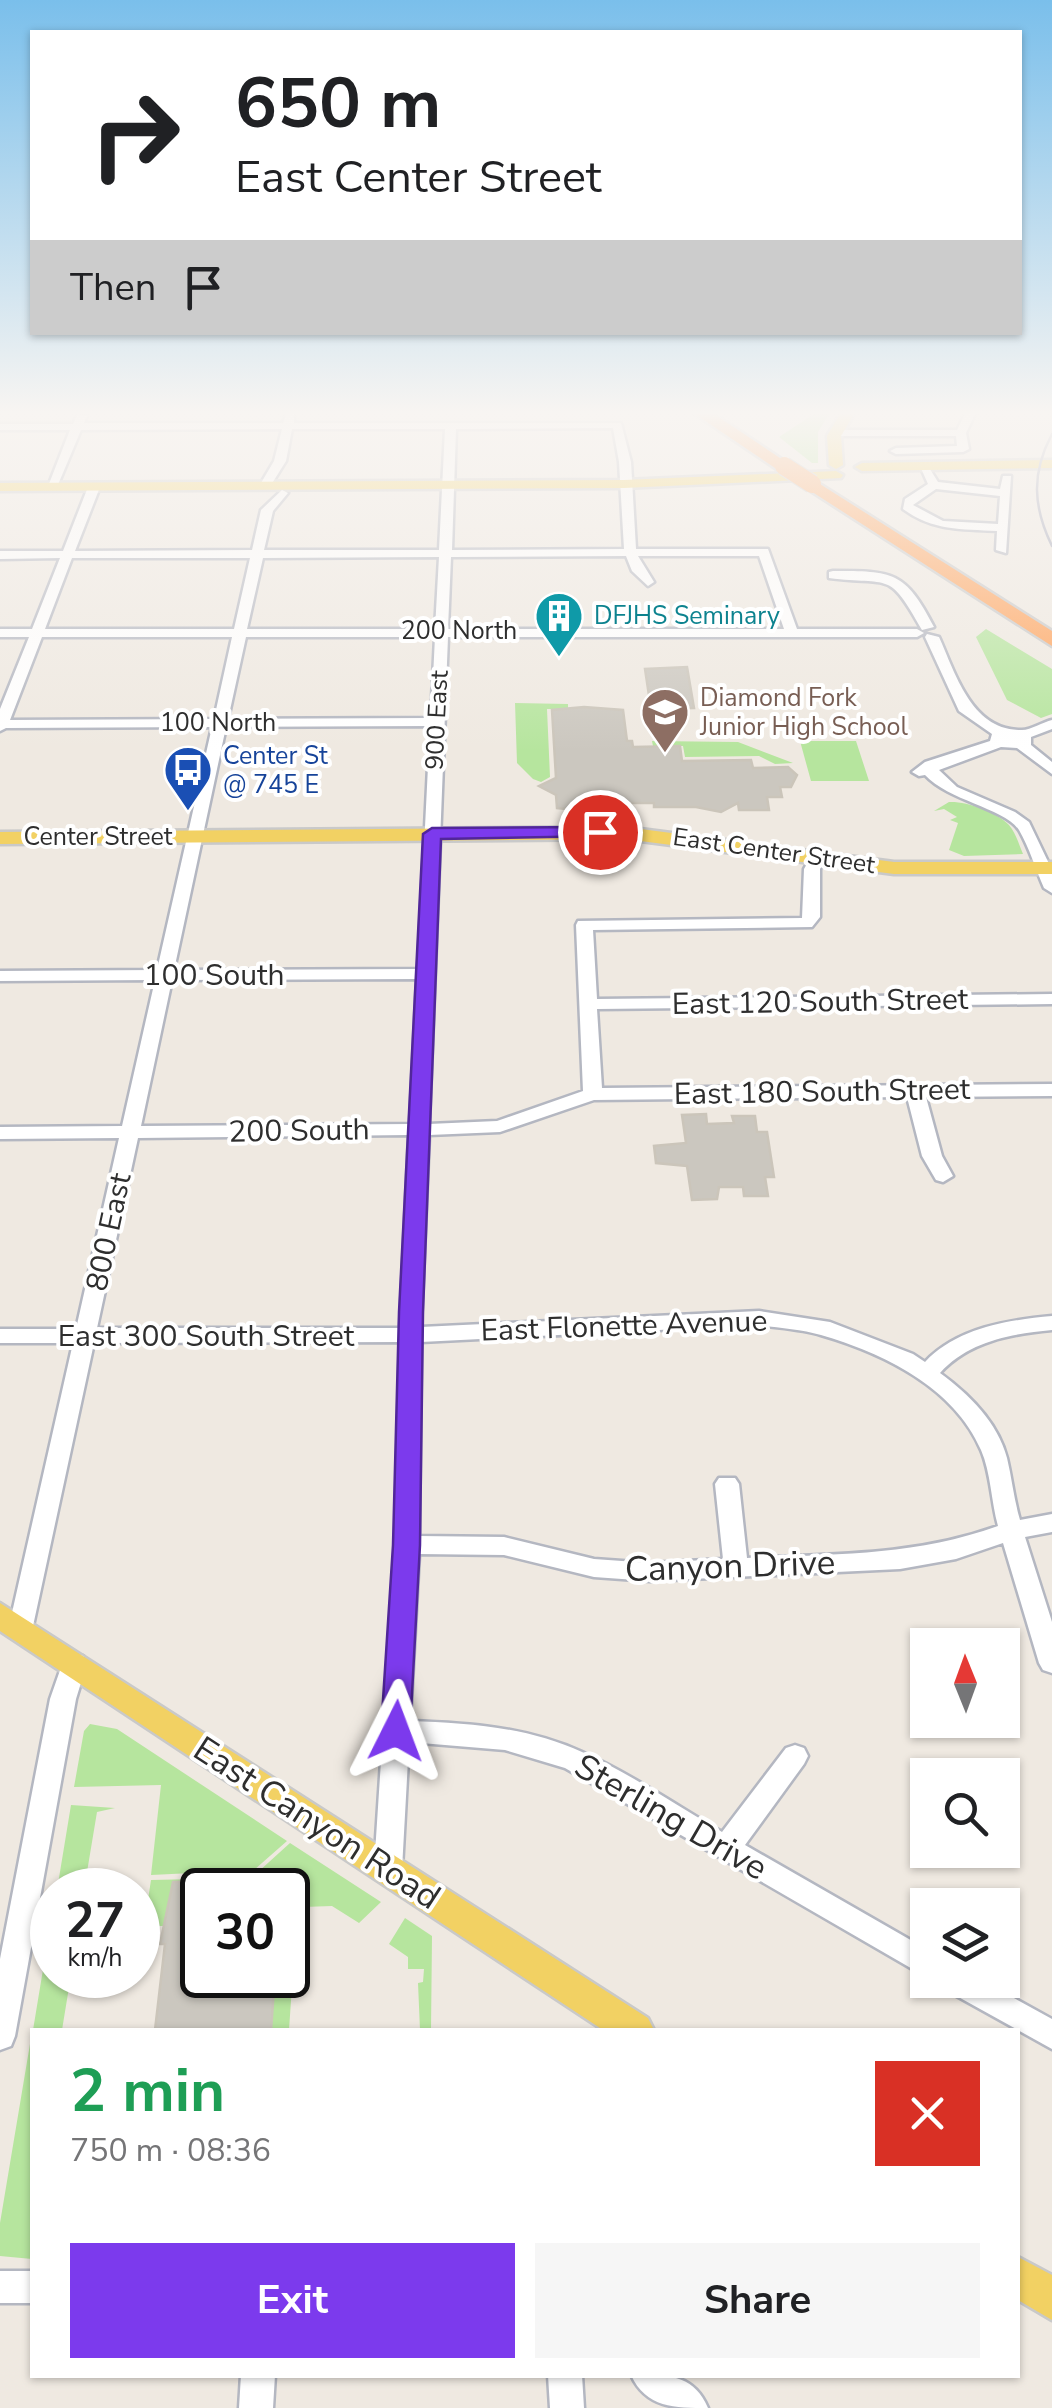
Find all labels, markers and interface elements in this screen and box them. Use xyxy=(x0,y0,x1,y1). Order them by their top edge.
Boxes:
text: 650 m xyxy=(235,56,441,152)
icon: right xyxy=(70,70,200,200)
text: East Center Street xyxy=(235,147,602,208)
icon: arrive xyxy=(176,260,231,315)
text: Then xyxy=(70,262,156,313)
building icon: DFJHS Seminary xyxy=(533,590,585,658)
place label: DFJHS Seminary xyxy=(594,599,780,633)
street label: 200 North xyxy=(401,614,517,648)
street label: 900 East xyxy=(417,669,457,771)
place label: Diamond Fork Junior High School xyxy=(699,681,908,744)
school or university icon: Diamond Fork Junior High School xyxy=(639,686,691,754)
street label: 100 North xyxy=(160,706,276,740)
place label: Center St @ 745 E xyxy=(223,739,328,802)
bus stop icon: Center St @ 745 E xyxy=(162,744,214,812)
pin xyxy=(558,790,643,875)
icon: arrive xyxy=(573,805,628,860)
street label: Center Street xyxy=(24,820,173,854)
street label: East Center Street xyxy=(671,820,877,882)
street label: 100 South xyxy=(143,955,285,996)
street label: East 120 South Street xyxy=(671,979,969,1025)
street label: East 180 South Street xyxy=(673,1069,971,1115)
street label: 200 South xyxy=(228,1109,370,1153)
street label: 800 East xyxy=(77,1169,142,1295)
street label: East Flonette Avenue xyxy=(480,1301,768,1351)
street label: East 300 South Street xyxy=(58,1316,355,1357)
street label: Canyon Drive xyxy=(624,1539,836,1593)
north arrow xyxy=(910,1628,1020,1738)
map controls xyxy=(910,1628,1020,1998)
position arrow xyxy=(344,1679,448,1783)
street label: East Canyon Road xyxy=(185,1726,449,1920)
street label: Sterling Drive xyxy=(566,1743,776,1891)
button: search xyxy=(910,1758,1020,1868)
speed limit sign: 30 xyxy=(180,1868,310,1998)
text: 27 xyxy=(65,1886,125,1955)
button: layers xyxy=(910,1888,1020,1998)
text: km/h xyxy=(67,1941,123,1975)
text: 2 min xyxy=(70,2050,225,2132)
button: close xyxy=(875,2061,980,2166)
text: 750 m · 08:36 xyxy=(70,2129,271,2172)
button: Exit xyxy=(70,2243,515,2358)
button: Share xyxy=(535,2243,980,2358)

